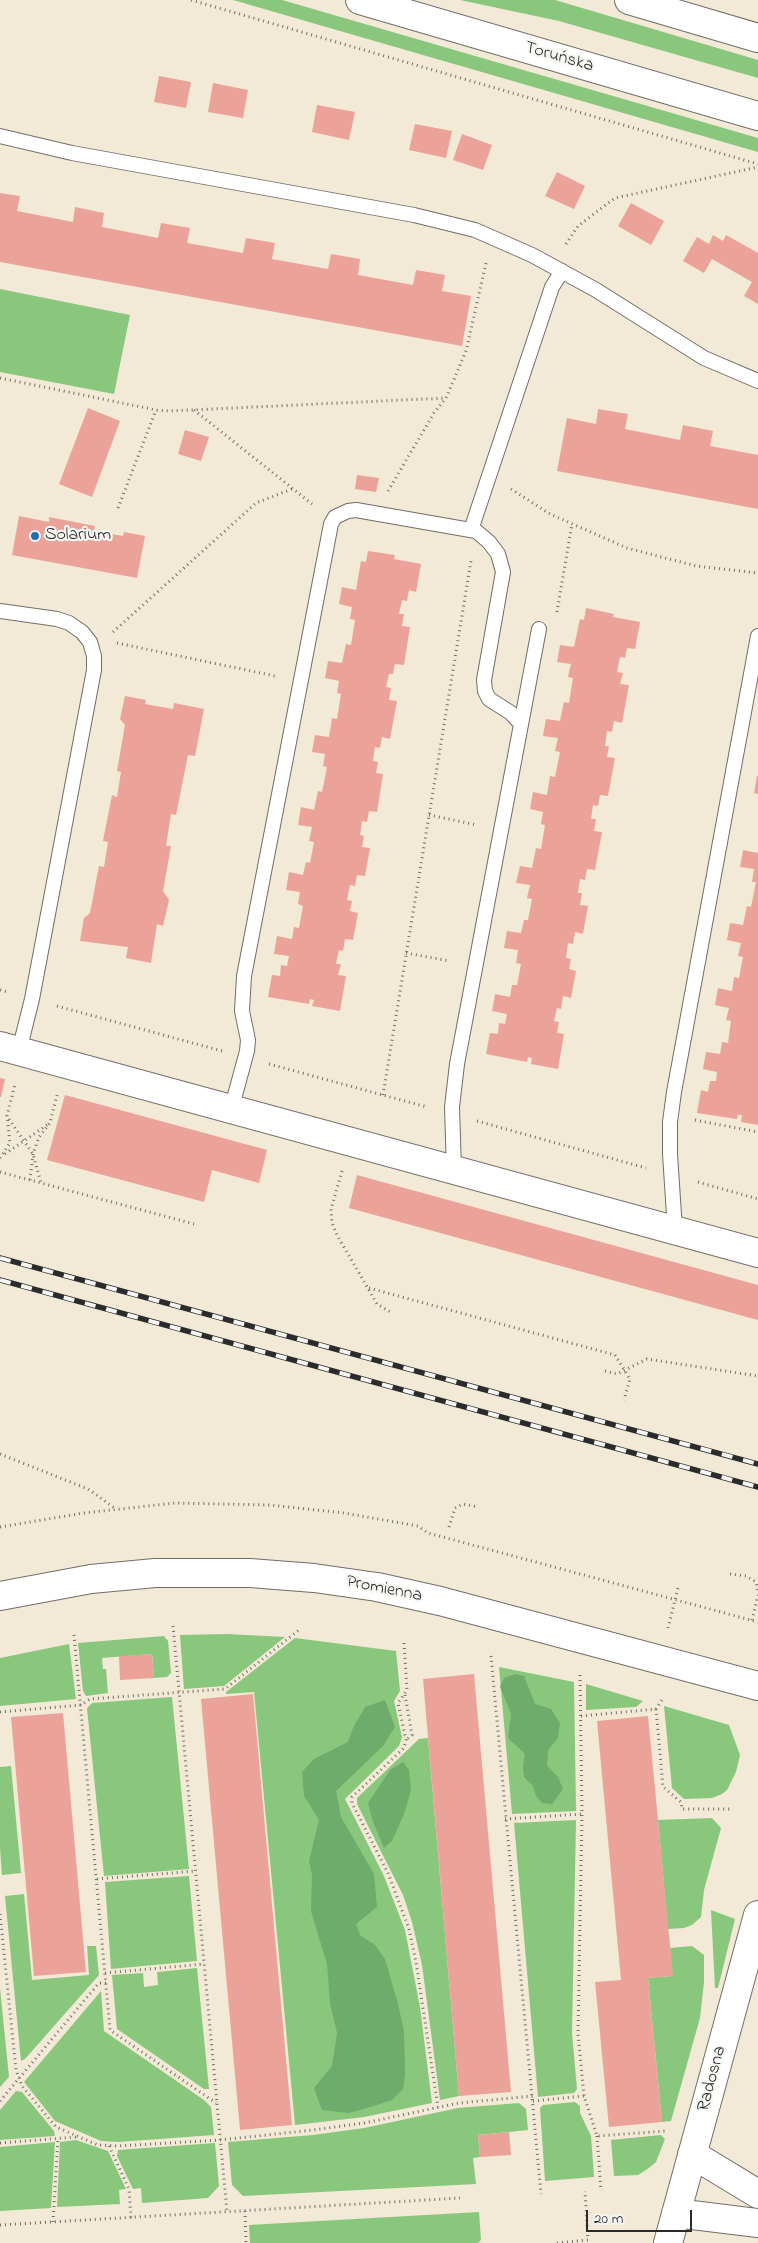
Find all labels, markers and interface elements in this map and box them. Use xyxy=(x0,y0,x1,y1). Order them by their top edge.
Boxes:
street label: Toruńska xyxy=(522,38,596,78)
place label: Solarium xyxy=(45,525,111,547)
marker: Solarium xyxy=(29,530,41,542)
street label: Promienna xyxy=(344,1572,424,1608)
street label: Radosna xyxy=(694,2044,732,2114)
scale bar xyxy=(588,2200,694,2232)
text: 20 m xyxy=(594,2208,623,2230)

